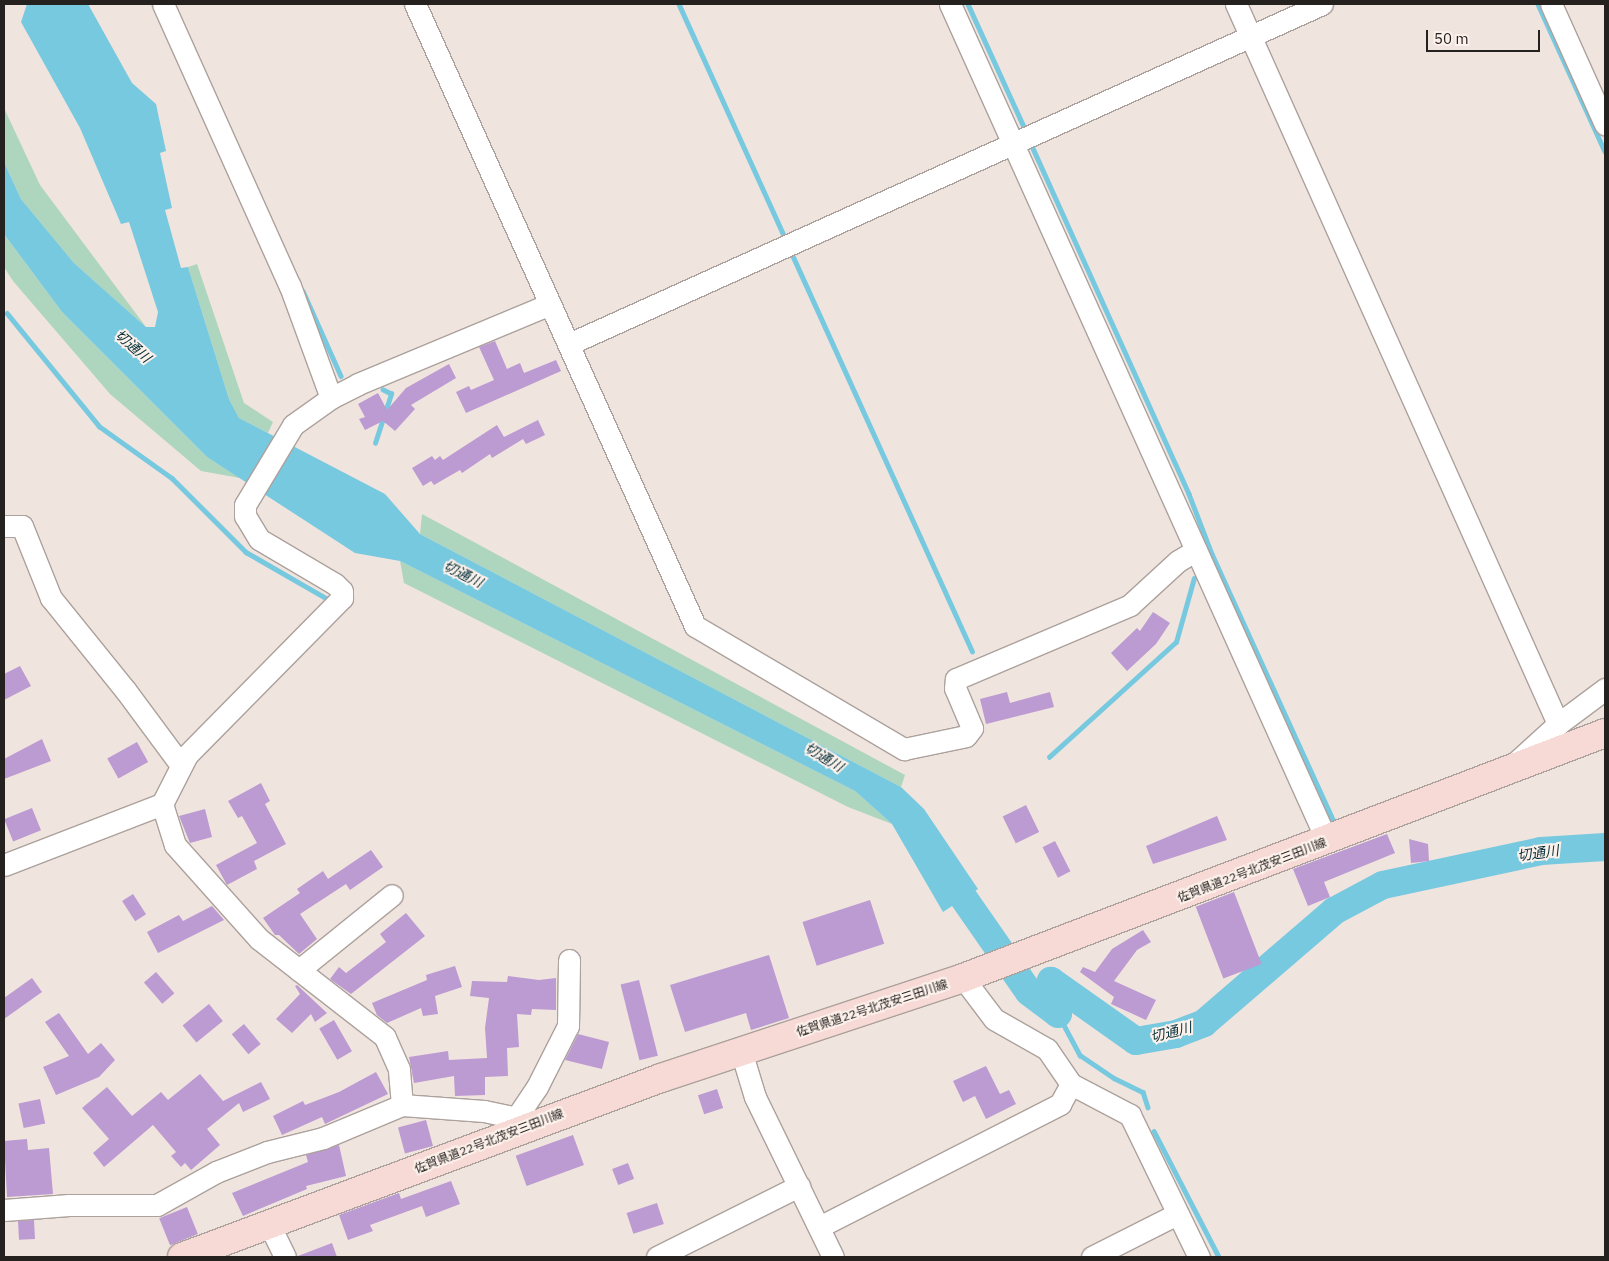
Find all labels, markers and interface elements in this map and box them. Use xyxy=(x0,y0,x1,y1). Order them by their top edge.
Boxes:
scale bar xyxy=(1429,20,1543,52)
text: 50 m xyxy=(1434,29,1469,48)
water label: 切通川 xyxy=(112,326,154,366)
water label: 切通川 xyxy=(440,557,486,591)
water label: 切通川 xyxy=(802,739,846,775)
street label: 佐賀県道22号北茂安三田川線 xyxy=(1175,835,1329,905)
water label: 切通川 xyxy=(1516,842,1560,864)
street label: 佐賀県道22号北茂安三田川線 xyxy=(794,977,950,1039)
water label: 切通川 xyxy=(1149,1019,1193,1045)
street label: 佐賀県道22号北茂安三田川線 xyxy=(412,1106,566,1176)

